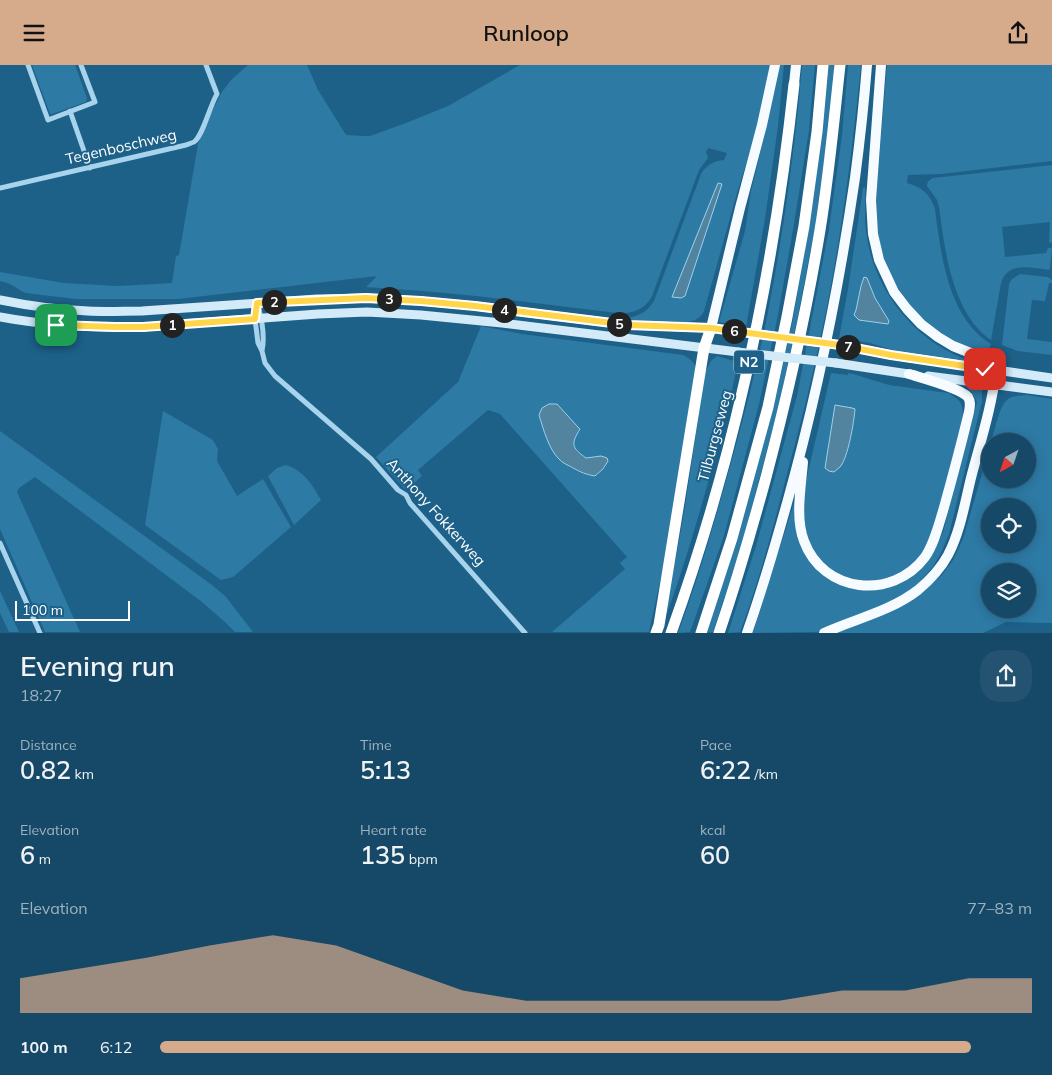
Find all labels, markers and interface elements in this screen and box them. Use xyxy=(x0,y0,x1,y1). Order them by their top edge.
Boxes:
icon: menu xyxy=(20,19,48,47)
text: Runloop xyxy=(483,19,569,47)
icon: share xyxy=(1004,19,1032,47)
street label: Tegenboschweg xyxy=(64,125,178,169)
pin: 3 xyxy=(376,287,402,311)
pin: 2 xyxy=(262,289,286,315)
text: 3 xyxy=(385,290,394,308)
text: 2 xyxy=(270,293,279,311)
pin: 4 xyxy=(492,297,516,323)
text: 4 xyxy=(500,301,509,319)
pin xyxy=(35,304,77,346)
icon: arrive xyxy=(42,311,70,339)
pin: 5 xyxy=(606,311,632,337)
pin: 1 xyxy=(160,313,184,337)
text: 5 xyxy=(615,315,624,333)
text: 1 xyxy=(168,316,177,334)
pin: 6 xyxy=(722,319,746,343)
text: 6 xyxy=(730,322,739,340)
pin: 7 xyxy=(836,335,860,359)
text: 7 xyxy=(844,338,853,356)
pin xyxy=(964,348,1006,390)
road number: N2 xyxy=(734,351,764,373)
icon: check xyxy=(971,355,999,383)
street label: Tilburgseweg xyxy=(693,388,736,484)
north arrow xyxy=(981,433,1036,487)
map controls xyxy=(981,433,1036,618)
street label: Anthony Fokkerweg xyxy=(383,454,490,570)
button: locate xyxy=(981,498,1036,553)
button: layers xyxy=(981,563,1036,618)
scale bar xyxy=(15,597,130,621)
text: 100 m xyxy=(22,601,63,619)
text: Evening run xyxy=(20,648,175,683)
button: share xyxy=(980,650,1032,702)
text: 18:27 xyxy=(20,685,62,705)
text: Distance xyxy=(20,736,77,754)
text: Time xyxy=(360,736,392,754)
text: Pace xyxy=(700,736,732,754)
text: 0.82 xyxy=(20,754,71,785)
text: 5:13 xyxy=(360,754,411,785)
text: 6:22 xyxy=(700,754,751,785)
text: km xyxy=(71,765,94,783)
text: /km xyxy=(751,765,778,783)
text: Elevation xyxy=(20,821,79,839)
text: Heart rate xyxy=(360,821,427,839)
text: kcal xyxy=(700,821,726,839)
text: 6 xyxy=(20,839,35,870)
text: 135 xyxy=(360,839,405,870)
text: 60 xyxy=(700,839,730,870)
text: m xyxy=(35,850,51,868)
text: bpm xyxy=(405,850,438,868)
text: Elevation xyxy=(20,898,88,918)
text: 77–83 m xyxy=(967,898,1032,918)
text: 100 m xyxy=(20,1037,68,1057)
text: 6:12 xyxy=(100,1037,132,1057)

